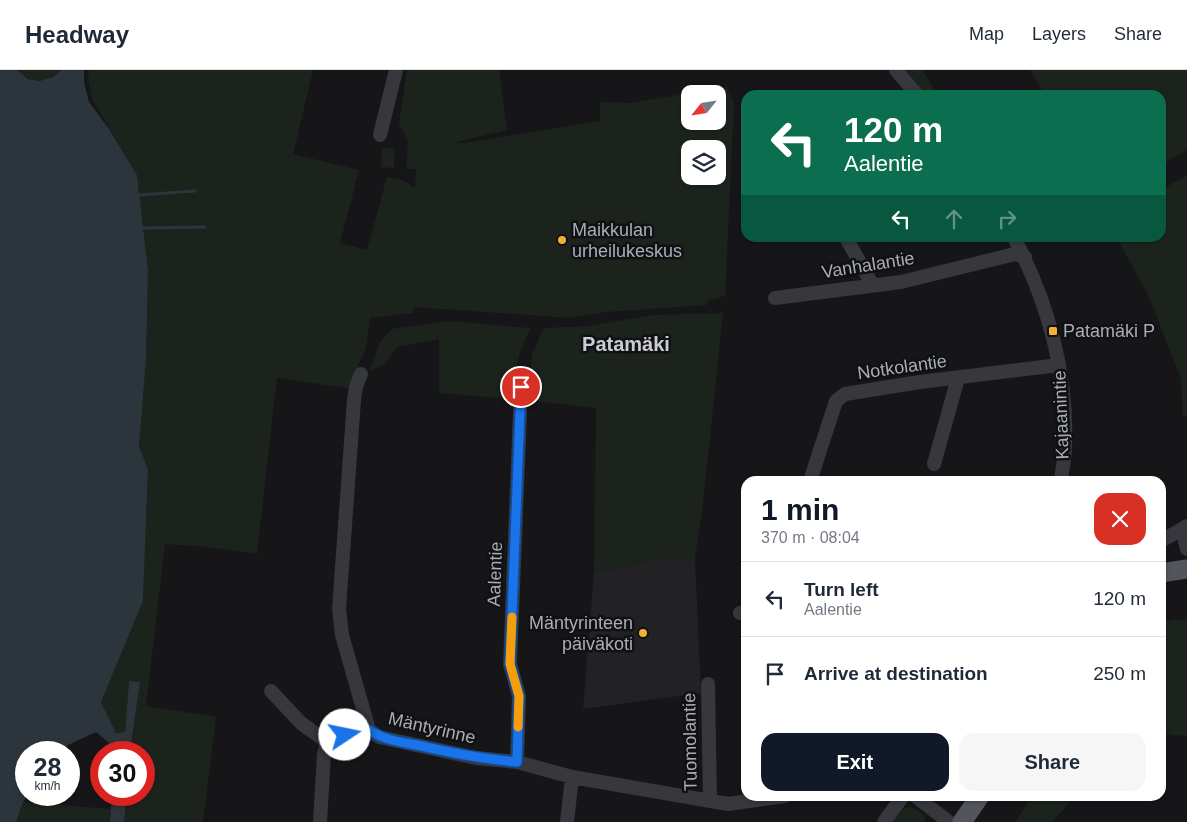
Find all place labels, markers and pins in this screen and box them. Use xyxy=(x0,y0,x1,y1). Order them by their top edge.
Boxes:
place label: Maikkulan urheilukeskus xyxy=(572,220,682,261)
marker: Maikkulan urheilukeskus xyxy=(556,234,568,246)
place label: Patamäki P xyxy=(1063,321,1155,341)
marker: Patamäki P xyxy=(1047,325,1059,337)
pin xyxy=(500,366,542,408)
place label: Mäntyrinteen päiväkoti xyxy=(529,613,633,654)
marker: Mäntyrinteen päiväkoti xyxy=(637,627,649,639)

